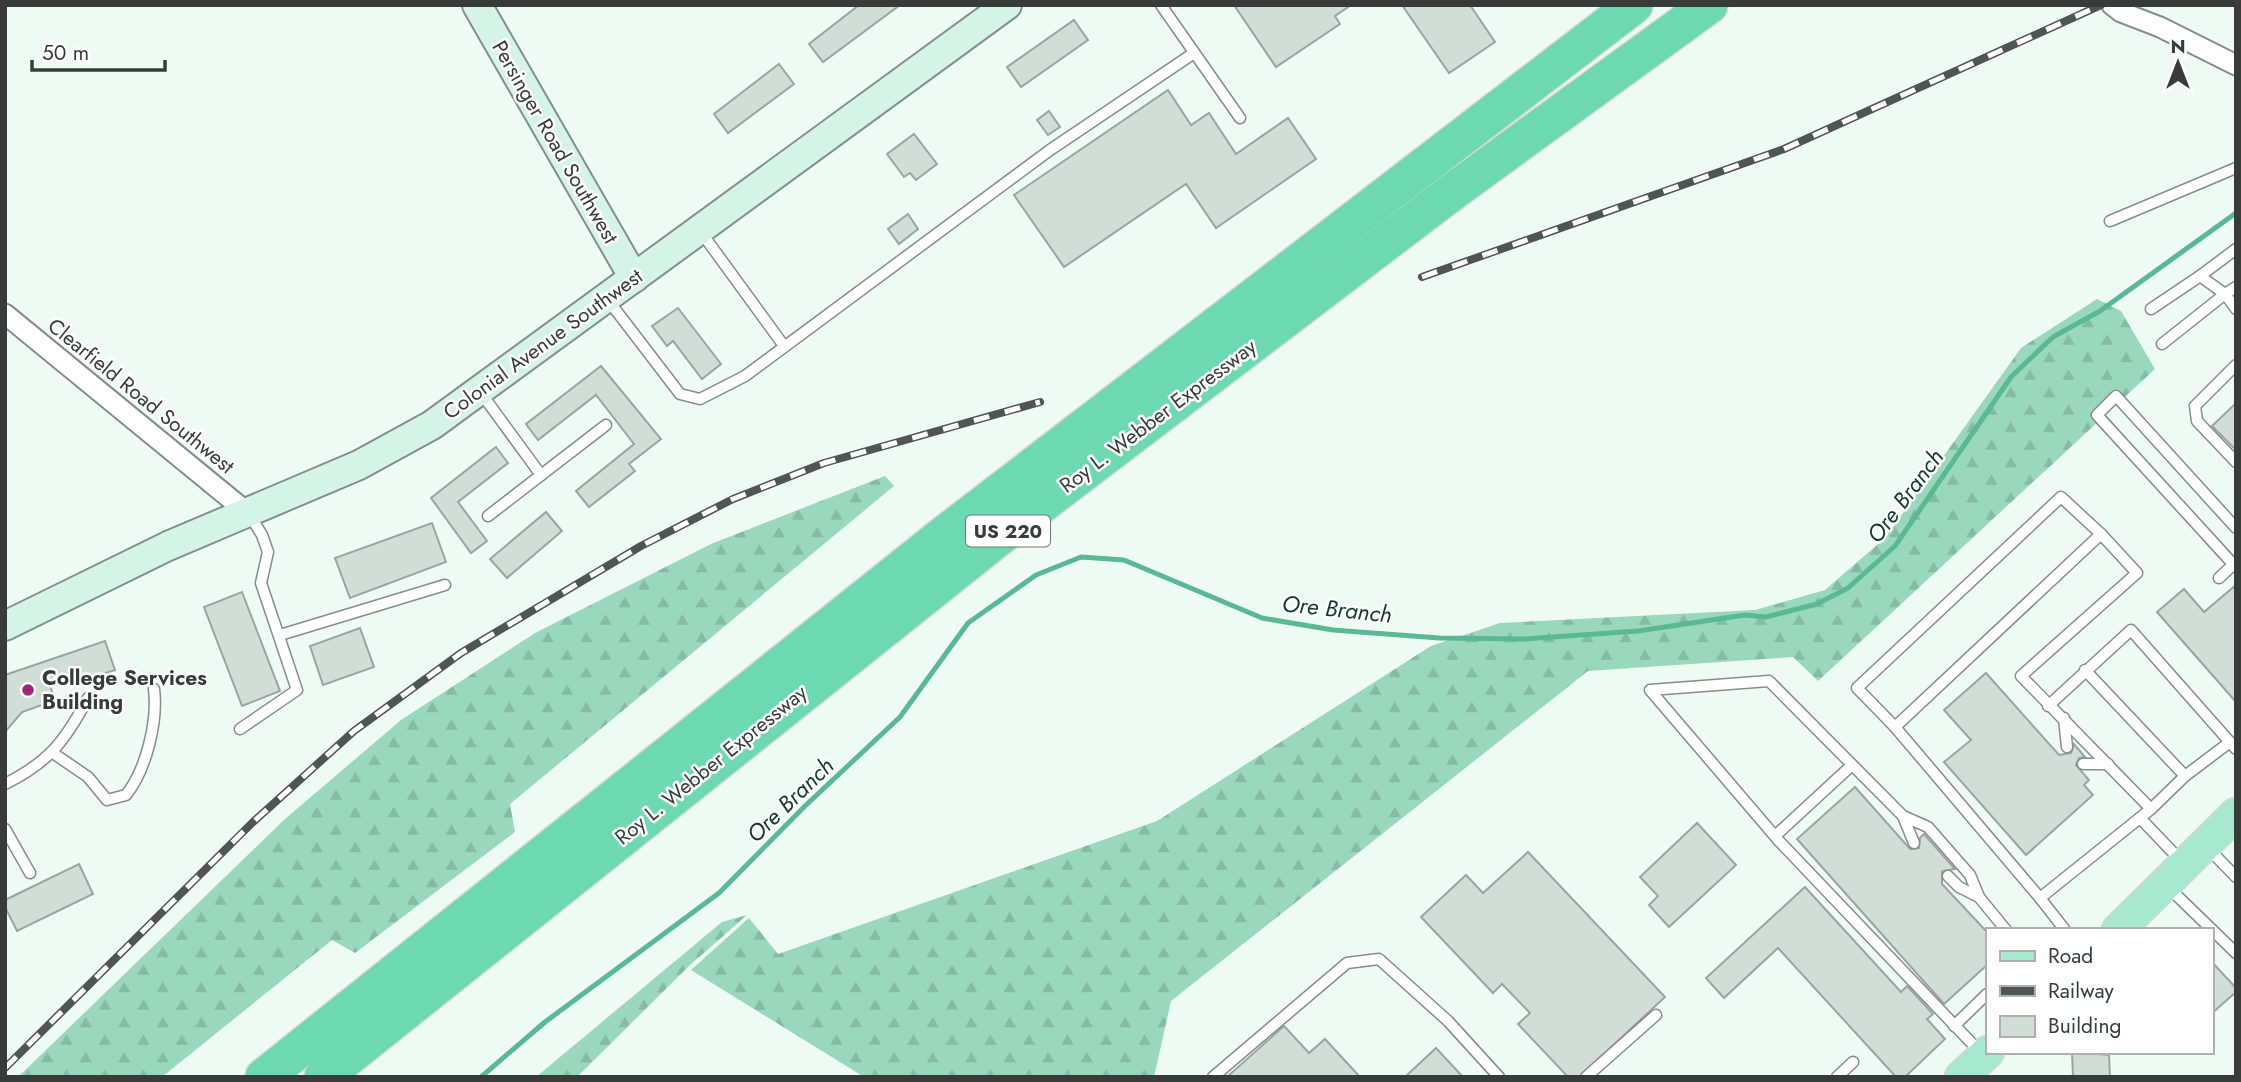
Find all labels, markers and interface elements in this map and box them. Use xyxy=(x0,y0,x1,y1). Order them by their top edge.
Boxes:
scale bar xyxy=(32,28,164,72)
north arrow xyxy=(2143,28,2213,98)
text: N xyxy=(2170,33,2186,60)
street label: Persinger Road Southwest xyxy=(485,35,625,249)
text: 50 m xyxy=(42,38,89,68)
street label: Colonial Avenue Southwest xyxy=(437,261,649,427)
street label: Clearfield Road Southwest xyxy=(41,311,241,481)
street label: Roy L. Webber Expressway xyxy=(1053,331,1263,500)
water label: Ore Branch xyxy=(1858,442,1952,550)
road number: US 220 xyxy=(966,516,1050,546)
water label: Ore Branch xyxy=(1280,586,1394,632)
place label: College Services Building xyxy=(42,663,207,717)
street label: Roy L. Webber Expressway xyxy=(608,677,814,852)
marker: College Services Building xyxy=(20,682,36,698)
water label: Ore Branch xyxy=(739,749,841,851)
legend xyxy=(1986,928,2213,1054)
text: Road xyxy=(2048,941,2093,971)
text: Railway xyxy=(2048,976,2114,1006)
text: Building xyxy=(2048,1011,2121,1041)

